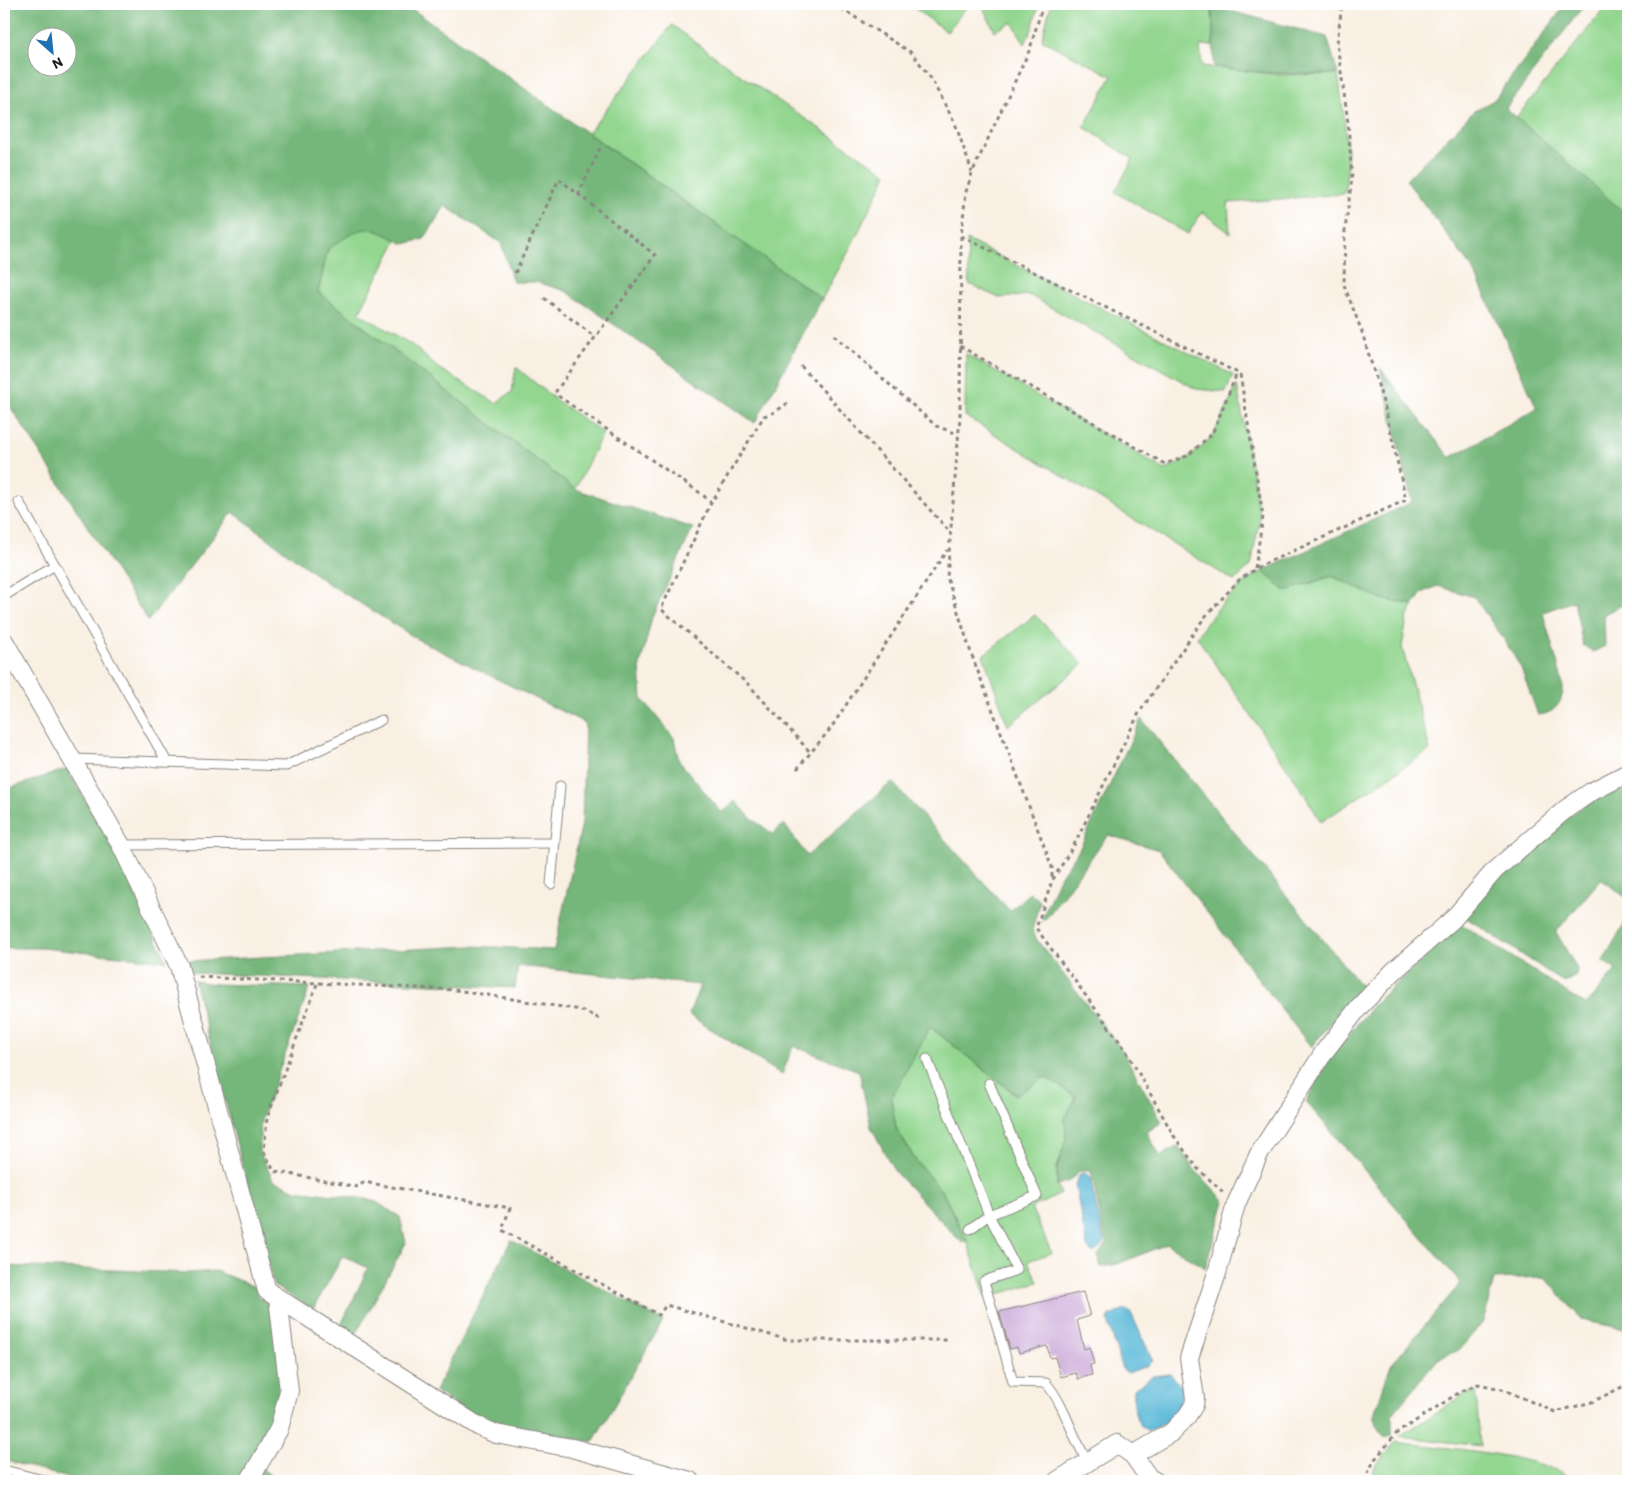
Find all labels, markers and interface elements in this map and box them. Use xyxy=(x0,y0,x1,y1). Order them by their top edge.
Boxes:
north arrow xyxy=(28,28,78,78)
text: N xyxy=(50,53,66,73)

